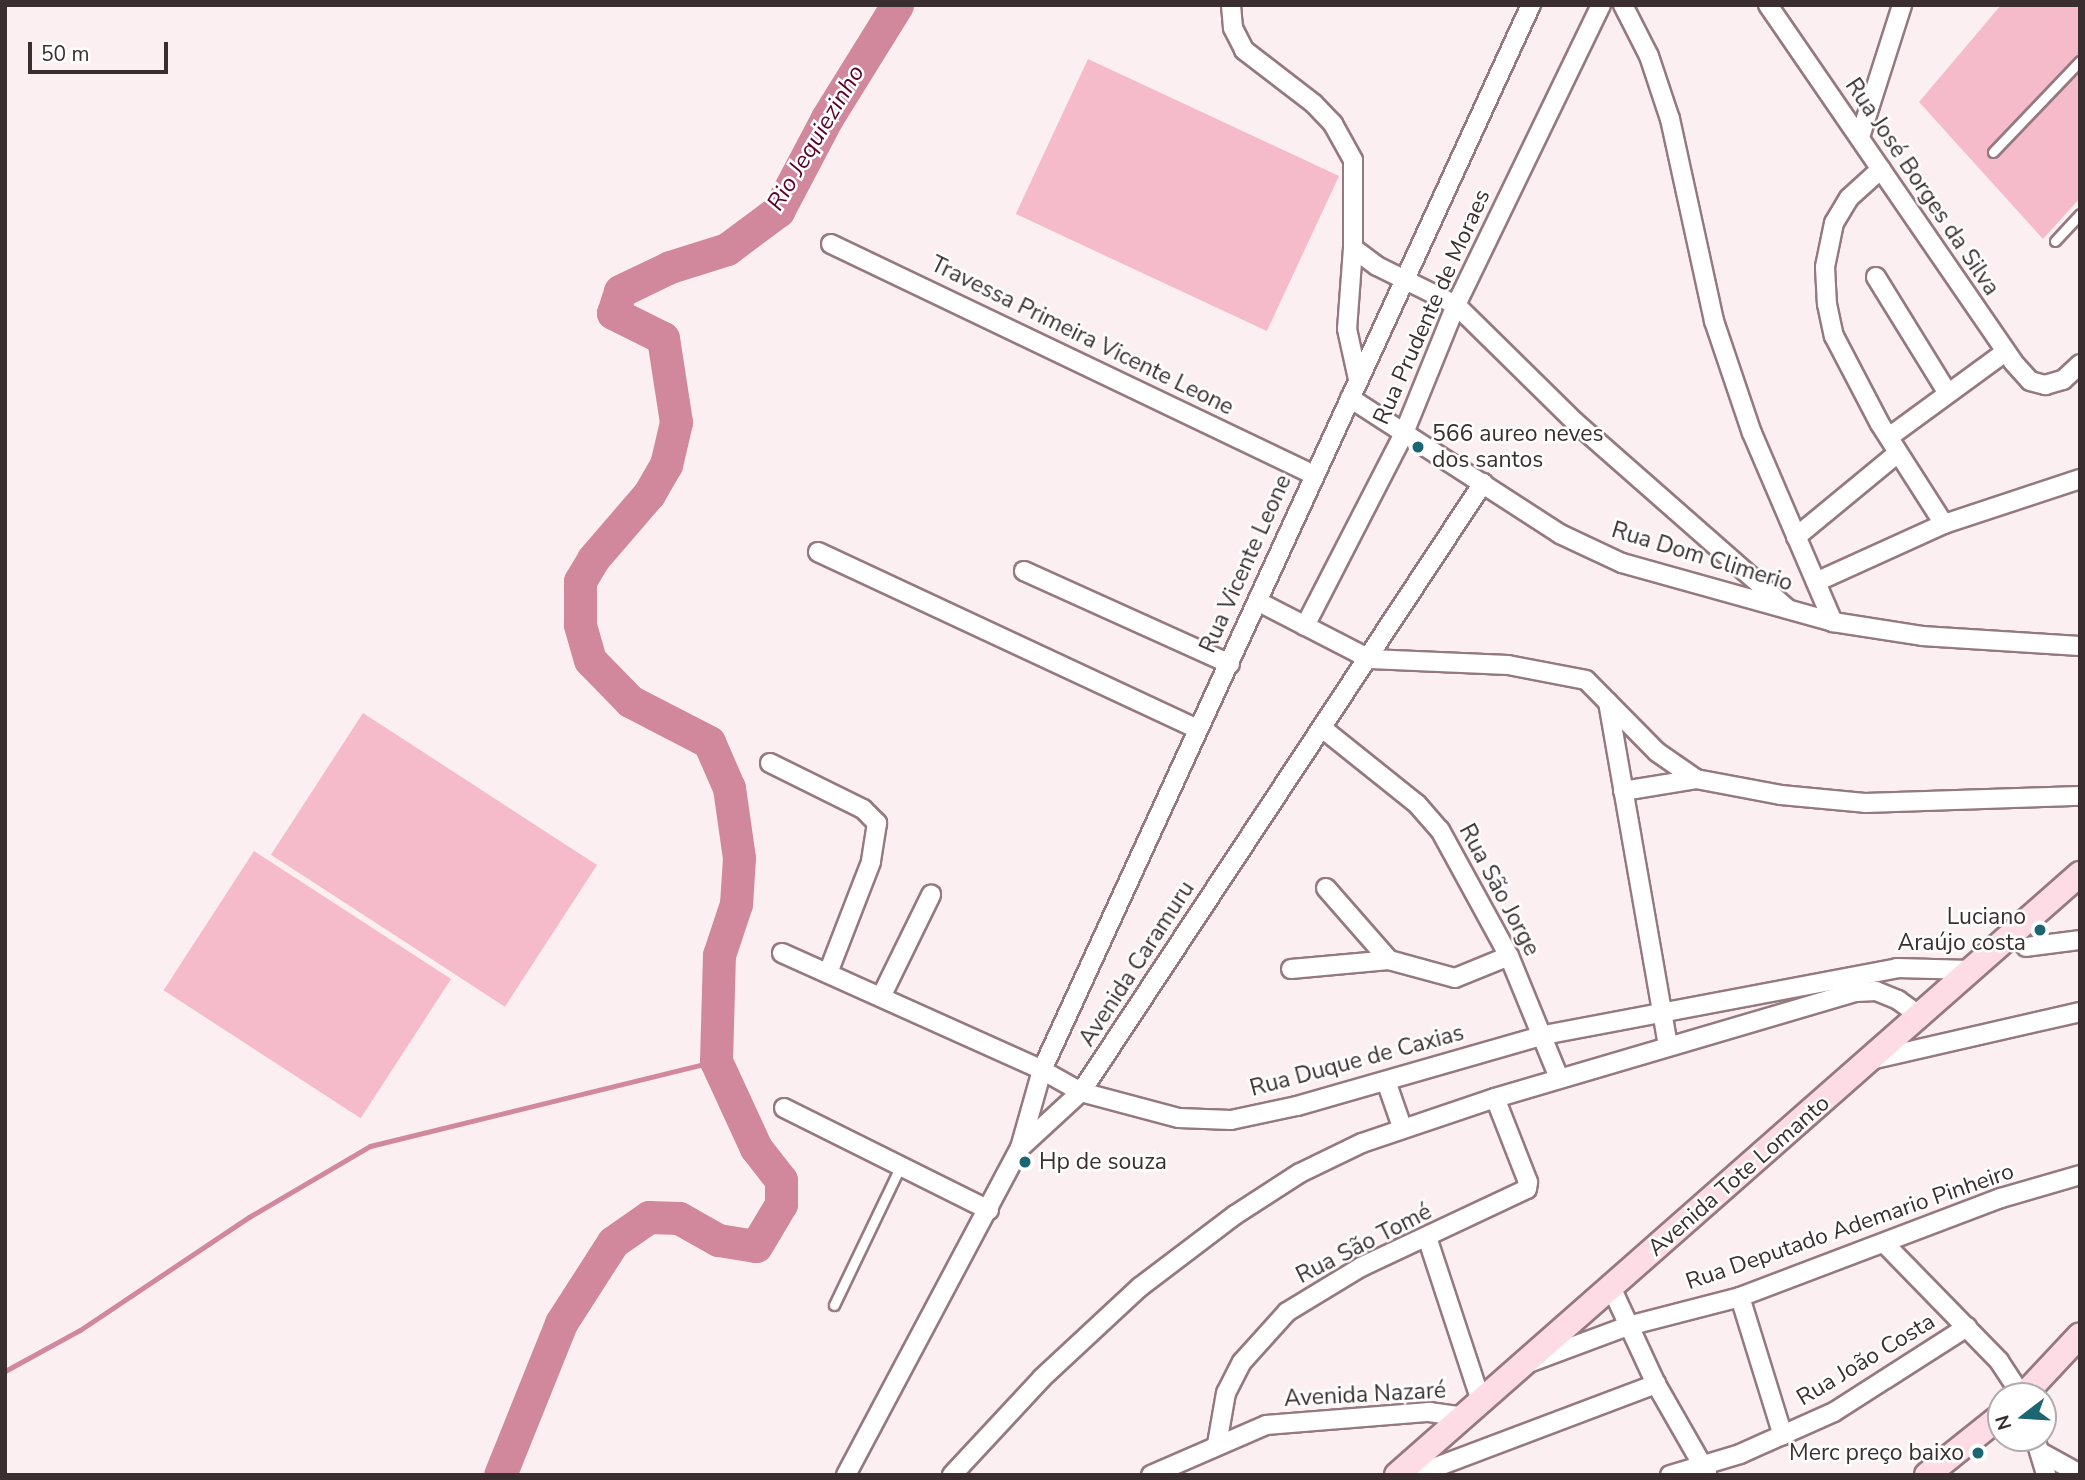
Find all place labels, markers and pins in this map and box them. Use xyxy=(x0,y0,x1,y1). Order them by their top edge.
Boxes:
place label: 566 aureo neves dos santos xyxy=(1432,420,1604,474)
marker: 566 aureo neves dos santos xyxy=(1410,439,1426,455)
place label: Luciano Araújo costa xyxy=(1897,903,2026,957)
marker: Luciano Araújo costa xyxy=(2032,922,2048,938)
place label: Hp de souza xyxy=(1039,1148,1167,1176)
marker: Hp de souza xyxy=(1017,1154,1033,1170)
place label: Merc preço baixo xyxy=(1789,1439,1964,1467)
marker: Merc preço baixo xyxy=(1970,1445,1986,1461)

